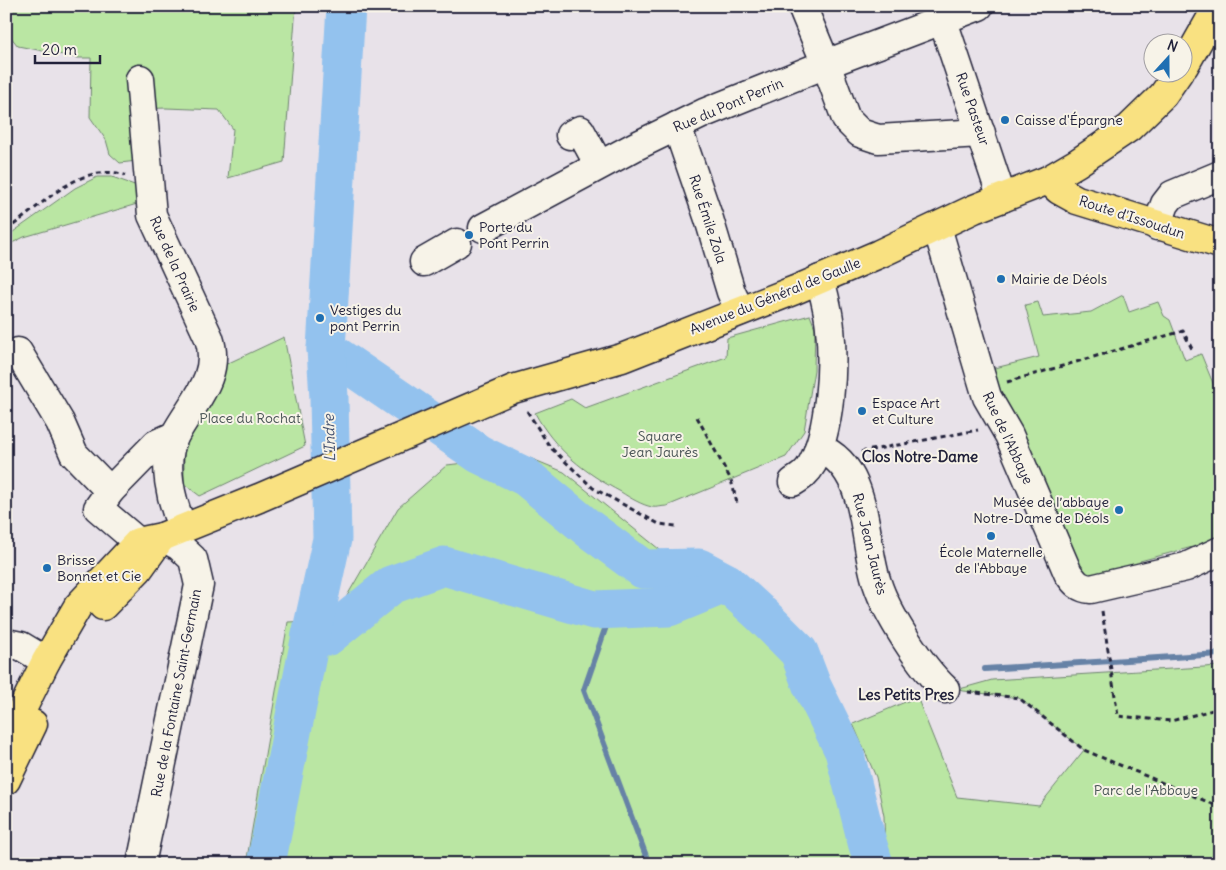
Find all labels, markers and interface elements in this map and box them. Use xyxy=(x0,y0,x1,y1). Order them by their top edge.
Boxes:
scale bar xyxy=(35,32,100,64)
north arrow xyxy=(1144,32,1194,82)
text: N xyxy=(1165,36,1180,56)
text: 20 m xyxy=(42,40,77,59)
street label: Rue Pasteur xyxy=(952,70,994,148)
street label: Rue du Pont Perrin xyxy=(670,74,786,136)
place label: Caisse d'Épargne xyxy=(1015,111,1123,129)
marker: Caisse d'Épargne xyxy=(999,114,1011,126)
street label: Rue Émile Zola xyxy=(685,172,731,266)
street label: Route d'Issoudun xyxy=(1077,191,1187,243)
street label: Rue de la Prairie xyxy=(146,213,204,315)
place label: Porte du Pont Perrin xyxy=(479,218,549,252)
marker: Porte du Pont Perrin xyxy=(463,229,475,241)
street label: Avenue du Général de Gaulle xyxy=(687,253,863,339)
place label: Mairie de Déols xyxy=(1011,270,1107,288)
marker: Mairie de Déols xyxy=(995,273,1007,285)
place label: Vestiges du pont Perrin xyxy=(330,301,401,335)
marker: Vestiges du pont Perrin xyxy=(314,312,326,324)
street label: Rue de l'Abbaye xyxy=(979,389,1037,487)
place label: Espace Art et Culture xyxy=(872,394,940,428)
marker: Espace Art et Culture xyxy=(856,405,868,417)
park label: Place du Rochat xyxy=(199,409,301,427)
water label: L'Indre xyxy=(319,413,339,462)
park label: Square Jean Jaurès xyxy=(622,427,698,461)
district label: Clos Notre-Dame xyxy=(862,447,978,466)
street label: Rue Jean Jaurès xyxy=(849,491,891,597)
place label: Musée de l’abbaye Notre-Dame de Déols xyxy=(973,493,1109,527)
marker: Musée de l’abbaye Notre-Dame de Déols xyxy=(1113,504,1125,516)
marker: École Maternelle de l'Abbaye xyxy=(985,530,997,542)
place label: École Maternelle de l'Abbaye xyxy=(939,543,1043,577)
place label: Brisse Bonnet et Cie xyxy=(57,551,141,585)
marker: Brisse Bonnet et Cie xyxy=(41,562,53,574)
street label: Rue de la Fontaine Saint-Germain xyxy=(147,587,205,799)
district label: Les Petits Pres xyxy=(858,685,954,704)
park label: Parc de l'Abbaye xyxy=(1094,781,1198,799)

